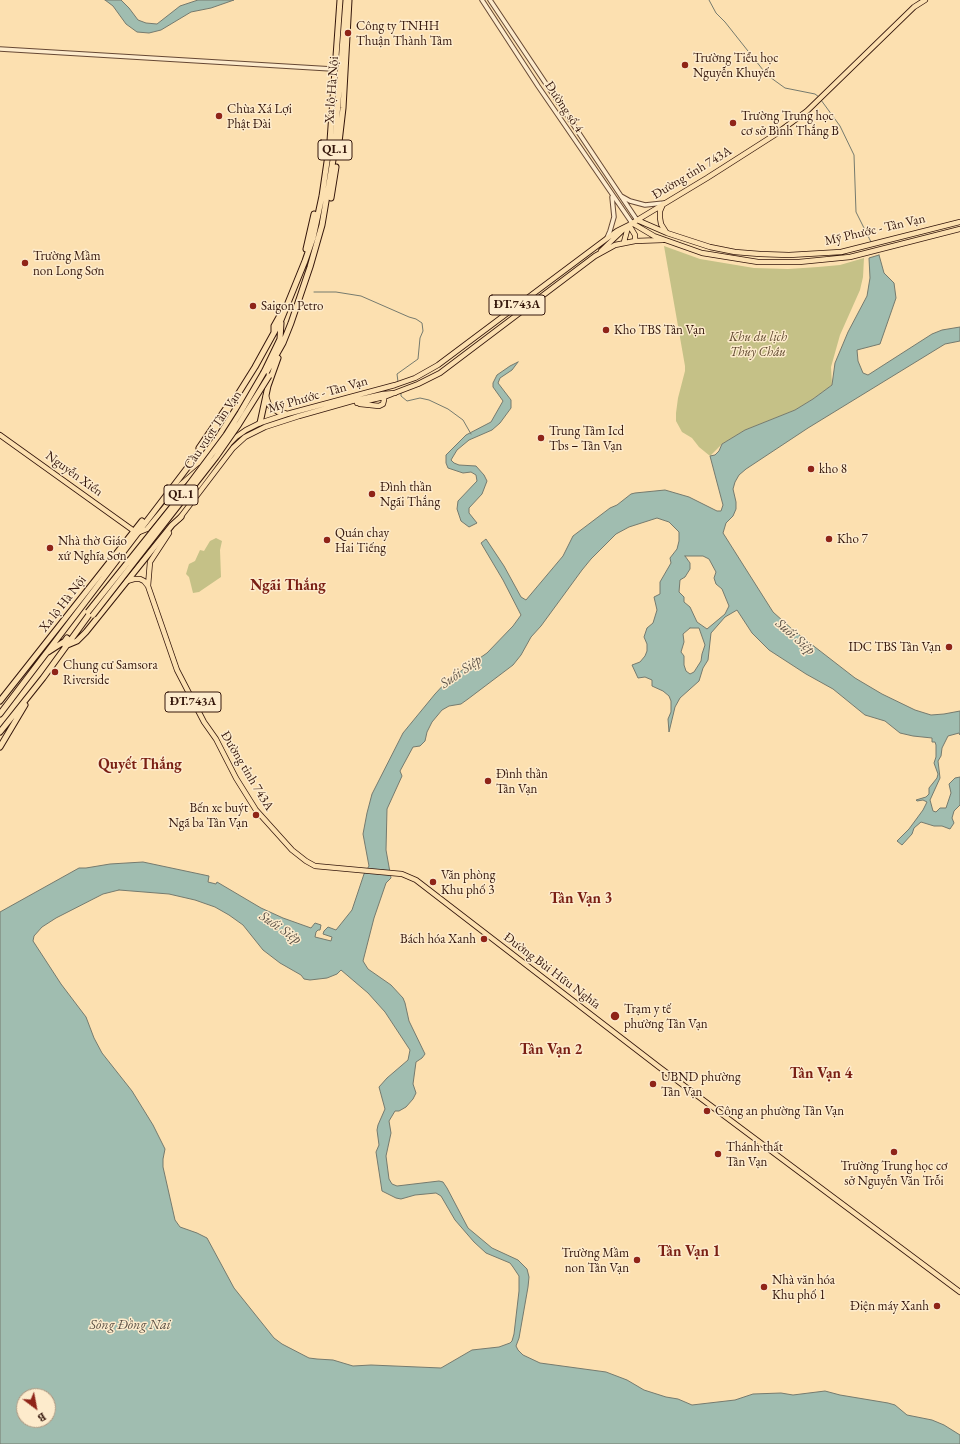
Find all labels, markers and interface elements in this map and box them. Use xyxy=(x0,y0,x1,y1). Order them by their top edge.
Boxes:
place label: Công ty TNHH Thuận Thành Tâm xyxy=(356,18,452,49)
marker: Công ty TNHH Thuận Thành Tâm xyxy=(343,28,353,38)
place label: Trường Tiểu học Nguyễn Khuyến xyxy=(693,50,779,81)
street label: Xa lộ Hà Nội xyxy=(322,56,342,124)
marker: Trường Tiểu học Nguyễn Khuyến xyxy=(680,60,690,70)
street label: Đường số 4 xyxy=(541,78,587,136)
place label: Chùa Xá Lợi Phật Đài xyxy=(227,101,292,132)
place label: Trường Trung học cơ sở Bình Thắng B xyxy=(741,108,839,139)
marker: Chùa Xá Lợi Phật Đài xyxy=(214,111,224,121)
marker: Trường Trung học cơ sở Bình Thắng B xyxy=(728,118,738,128)
road number: QL.1 xyxy=(318,140,352,160)
street label: Đường tỉnh 743A xyxy=(649,143,735,203)
street label: Mỹ Phước - Tân Vạn xyxy=(823,211,927,249)
place label: Trường Mầm non Long Sơn xyxy=(33,248,104,279)
marker: Trường Mầm non Long Sơn xyxy=(20,258,30,268)
road number: ĐT.743A xyxy=(489,295,545,315)
place label: Saigon Petro xyxy=(261,298,323,314)
marker: Saigon Petro xyxy=(248,301,258,311)
place label: Kho TBS Tân Vạn xyxy=(614,322,705,338)
marker: Kho TBS Tân Vạn xyxy=(601,325,611,335)
park label: Khu du lịch Thủy Châu xyxy=(729,329,787,360)
street label: Mỹ Phước - Tân Vạn xyxy=(266,373,370,417)
street label: Cầu vượt Tân Vạn xyxy=(181,388,245,472)
place label: Trung Tâm Icd Tbs – Tân Vạn xyxy=(549,423,624,454)
marker: Trung Tâm Icd Tbs – Tân Vạn xyxy=(536,433,546,443)
street label: Nguyễn Xiển xyxy=(42,448,106,500)
place label: kho 8 xyxy=(819,461,847,477)
marker: kho 8 xyxy=(806,464,816,474)
place label: Đình thần Ngãi Thắng xyxy=(380,479,440,510)
road number: QL.1 xyxy=(164,485,198,505)
marker: Đình thần Ngãi Thắng xyxy=(367,489,377,499)
place label: Quán chay Hai Tiếng xyxy=(335,525,389,556)
place label: Kho 7 xyxy=(837,531,868,547)
place label: Nhà thờ Giáo xứ Nghĩa Sơn xyxy=(58,533,127,564)
marker: Kho 7 xyxy=(824,534,834,544)
marker: Quán chay Hai Tiếng xyxy=(322,535,332,545)
marker: Nhà thờ Giáo xứ Nghĩa Sơn xyxy=(45,543,55,553)
street label: Xa lộ Hà Nội xyxy=(36,573,90,635)
district label: Ngãi Thắng xyxy=(250,577,326,595)
water label: Suối Siệp xyxy=(772,615,818,659)
place label: IDC TBS Tân Vạn xyxy=(848,639,941,655)
marker: IDC TBS Tân Vạn xyxy=(944,642,954,652)
water label: Suối Siệp xyxy=(437,652,485,692)
place label: Chung cư Samsora Riverside xyxy=(63,657,158,688)
marker: Chung cư Samsora Riverside xyxy=(50,667,60,677)
road number: ĐT.743A xyxy=(165,692,221,712)
street label: Đường tỉnh 743A xyxy=(217,728,277,814)
district label: Quyết Thắng xyxy=(98,756,182,774)
place label: Đình thần Tân Vạn xyxy=(496,766,548,797)
marker: Đình thần Tân Vạn xyxy=(483,776,493,786)
place label: Bến xe buýt Ngã ba Tân Vạn xyxy=(169,800,248,831)
marker: Bến xe buýt Ngã ba Tân Vạn xyxy=(251,810,261,820)
place label: Văn phòng Khu phố 3 xyxy=(441,867,495,898)
marker: Văn phòng Khu phố 3 xyxy=(428,877,438,887)
district label: Tân Vạn 3 xyxy=(550,890,612,908)
water label: Suối Siệp xyxy=(256,908,304,948)
street label: Đường Bùi Hữu Nghĩa xyxy=(500,929,604,1013)
place label: Bách hóa Xanh xyxy=(400,931,476,947)
marker: Bách hóa Xanh xyxy=(479,934,489,944)
place label: Trạm y tế phường Tân Vạn xyxy=(624,1001,708,1032)
marker: Trạm y tế phường Tân Vạn xyxy=(609,1010,621,1022)
district label: Tân Vạn 2 xyxy=(520,1041,582,1059)
district label: Tân Vạn 4 xyxy=(790,1065,852,1083)
place label: UBND phường Tân Vạn xyxy=(661,1069,741,1100)
marker: UBND phường Tân Vạn xyxy=(648,1079,658,1089)
place label: Công an phường Tân Vạn xyxy=(715,1103,844,1119)
marker: Công an phường Tân Vạn xyxy=(702,1106,712,1116)
place label: Thánh thất Tân Vạn xyxy=(726,1139,783,1170)
marker: Trường Trung học cơ sở Nguyễn Văn Trỗi xyxy=(889,1147,899,1157)
marker: Thánh thất Tân Vạn xyxy=(713,1149,723,1159)
place label: Trường Trung học cơ sở Nguyễn Văn Trỗi xyxy=(840,1158,948,1189)
district label: Tân Vạn 1 xyxy=(658,1243,720,1261)
place label: Trường Mầm non Tân Vạn xyxy=(562,1245,629,1276)
marker: Trường Mầm non Tân Vạn xyxy=(632,1255,642,1265)
place label: Nhà văn hóa Khu phố 1 xyxy=(772,1272,835,1303)
marker: Nhà văn hóa Khu phố 1 xyxy=(759,1282,769,1292)
place label: Điện máy Xanh xyxy=(850,1298,929,1314)
marker: Điện máy Xanh xyxy=(932,1301,942,1311)
water label: Sông Đồng Nai xyxy=(89,1317,171,1333)
north arrow xyxy=(16,1388,56,1428)
text: B xyxy=(35,1410,48,1425)

